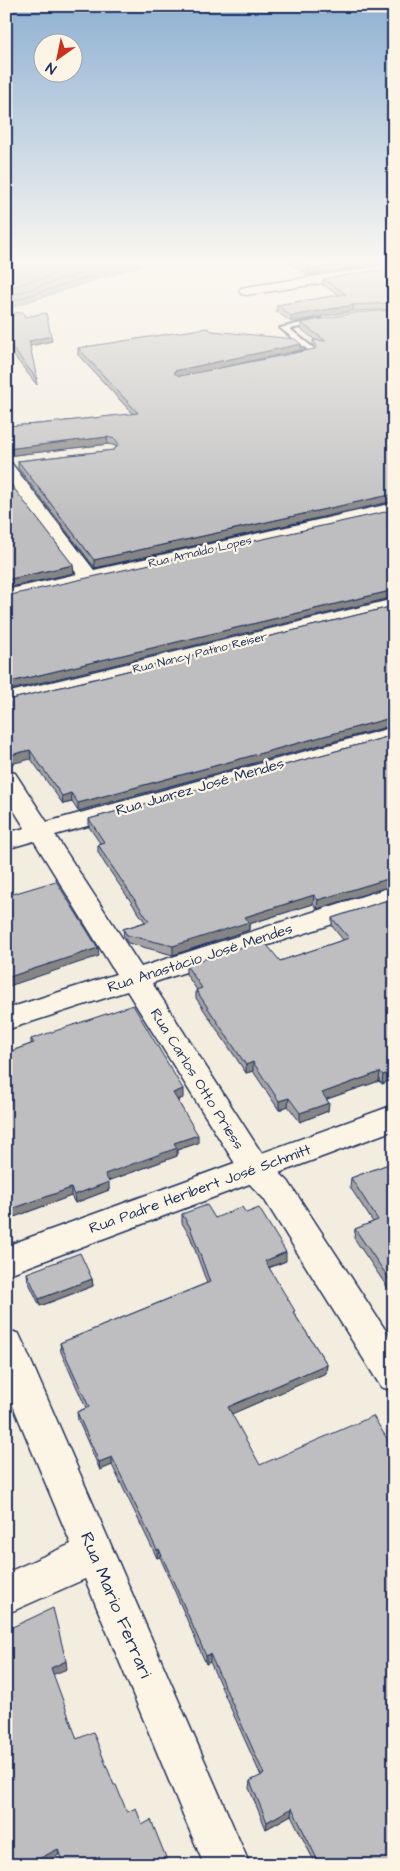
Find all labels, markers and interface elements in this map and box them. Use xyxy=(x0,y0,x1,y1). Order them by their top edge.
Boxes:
north arrow xyxy=(32,32,82,82)
text: N xyxy=(42,57,61,79)
street label: Rua Arnaldo Lopes xyxy=(147,532,253,572)
street label: Rua Nancy Patino Reiser xyxy=(131,628,270,679)
street label: Rua Juarez José Mendes xyxy=(113,753,287,821)
street label: Rua Anastácio José Mendes xyxy=(105,918,296,998)
street label: Rua Carlos Otto Priess xyxy=(145,1004,249,1154)
street label: Rua Padre Heribert José Schmitt xyxy=(86,1139,314,1239)
street label: Rua Mario Ferrari xyxy=(74,1528,158,1682)

